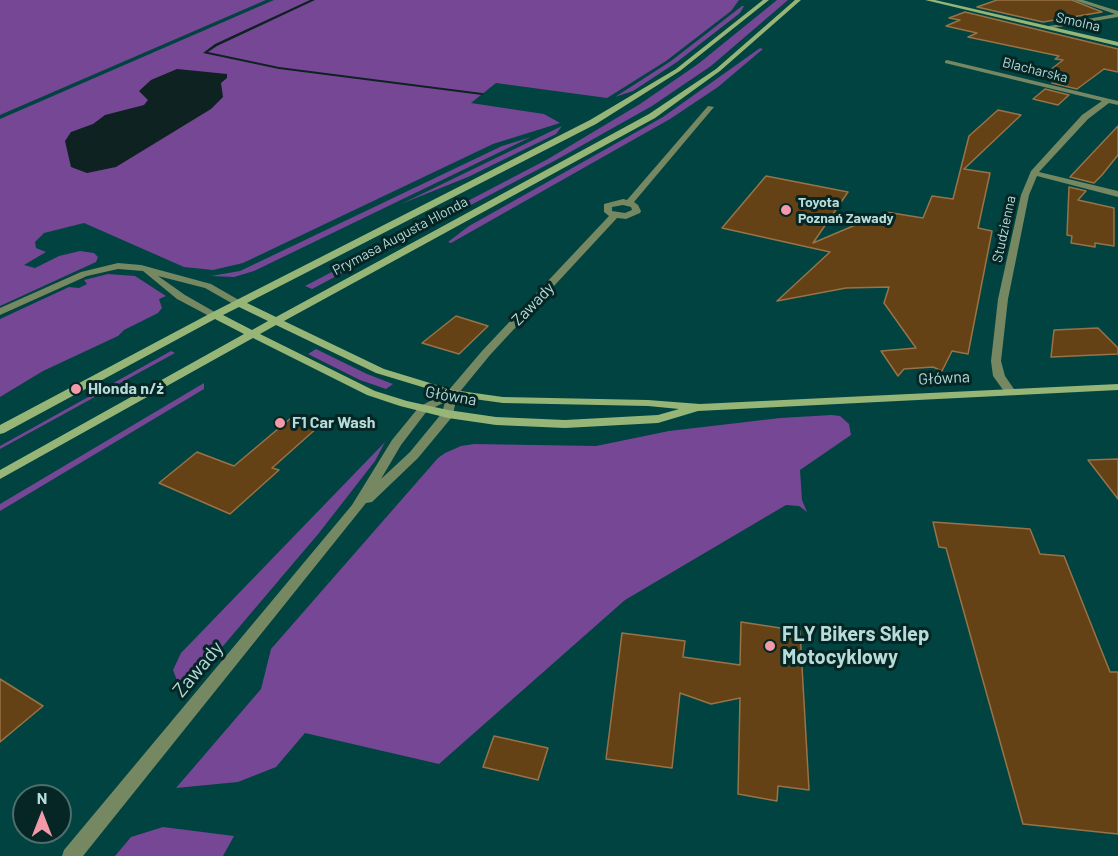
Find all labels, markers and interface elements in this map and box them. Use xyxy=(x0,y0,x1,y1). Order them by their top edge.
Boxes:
street label: Smolna xyxy=(1054,9,1102,35)
street label: Blacharska xyxy=(1000,54,1070,86)
street label: Prymasa Augusta Hlonda xyxy=(330,193,470,279)
place label: Toyota Poznań Zawady xyxy=(798,194,894,226)
street label: Studzienna xyxy=(989,194,1019,264)
marker: Toyota Poznań Zawady xyxy=(779,203,793,217)
street label: Zawady xyxy=(508,278,558,330)
street label: Główna xyxy=(918,367,970,389)
place label: Hlonda n/ż xyxy=(88,379,164,399)
marker: Hlonda n/ż xyxy=(69,382,83,396)
street label: Główna xyxy=(424,382,478,410)
place label: F1 Car Wash xyxy=(292,413,376,433)
marker: F1 Car Wash xyxy=(273,416,287,430)
place label: FLY Bikers Sklep Motocyklowy xyxy=(782,622,929,669)
street label: Zawady xyxy=(168,636,228,702)
marker: FLY Bikers Sklep Motocyklowy xyxy=(763,639,777,653)
north arrow xyxy=(12,784,72,844)
text: N xyxy=(37,788,47,807)

